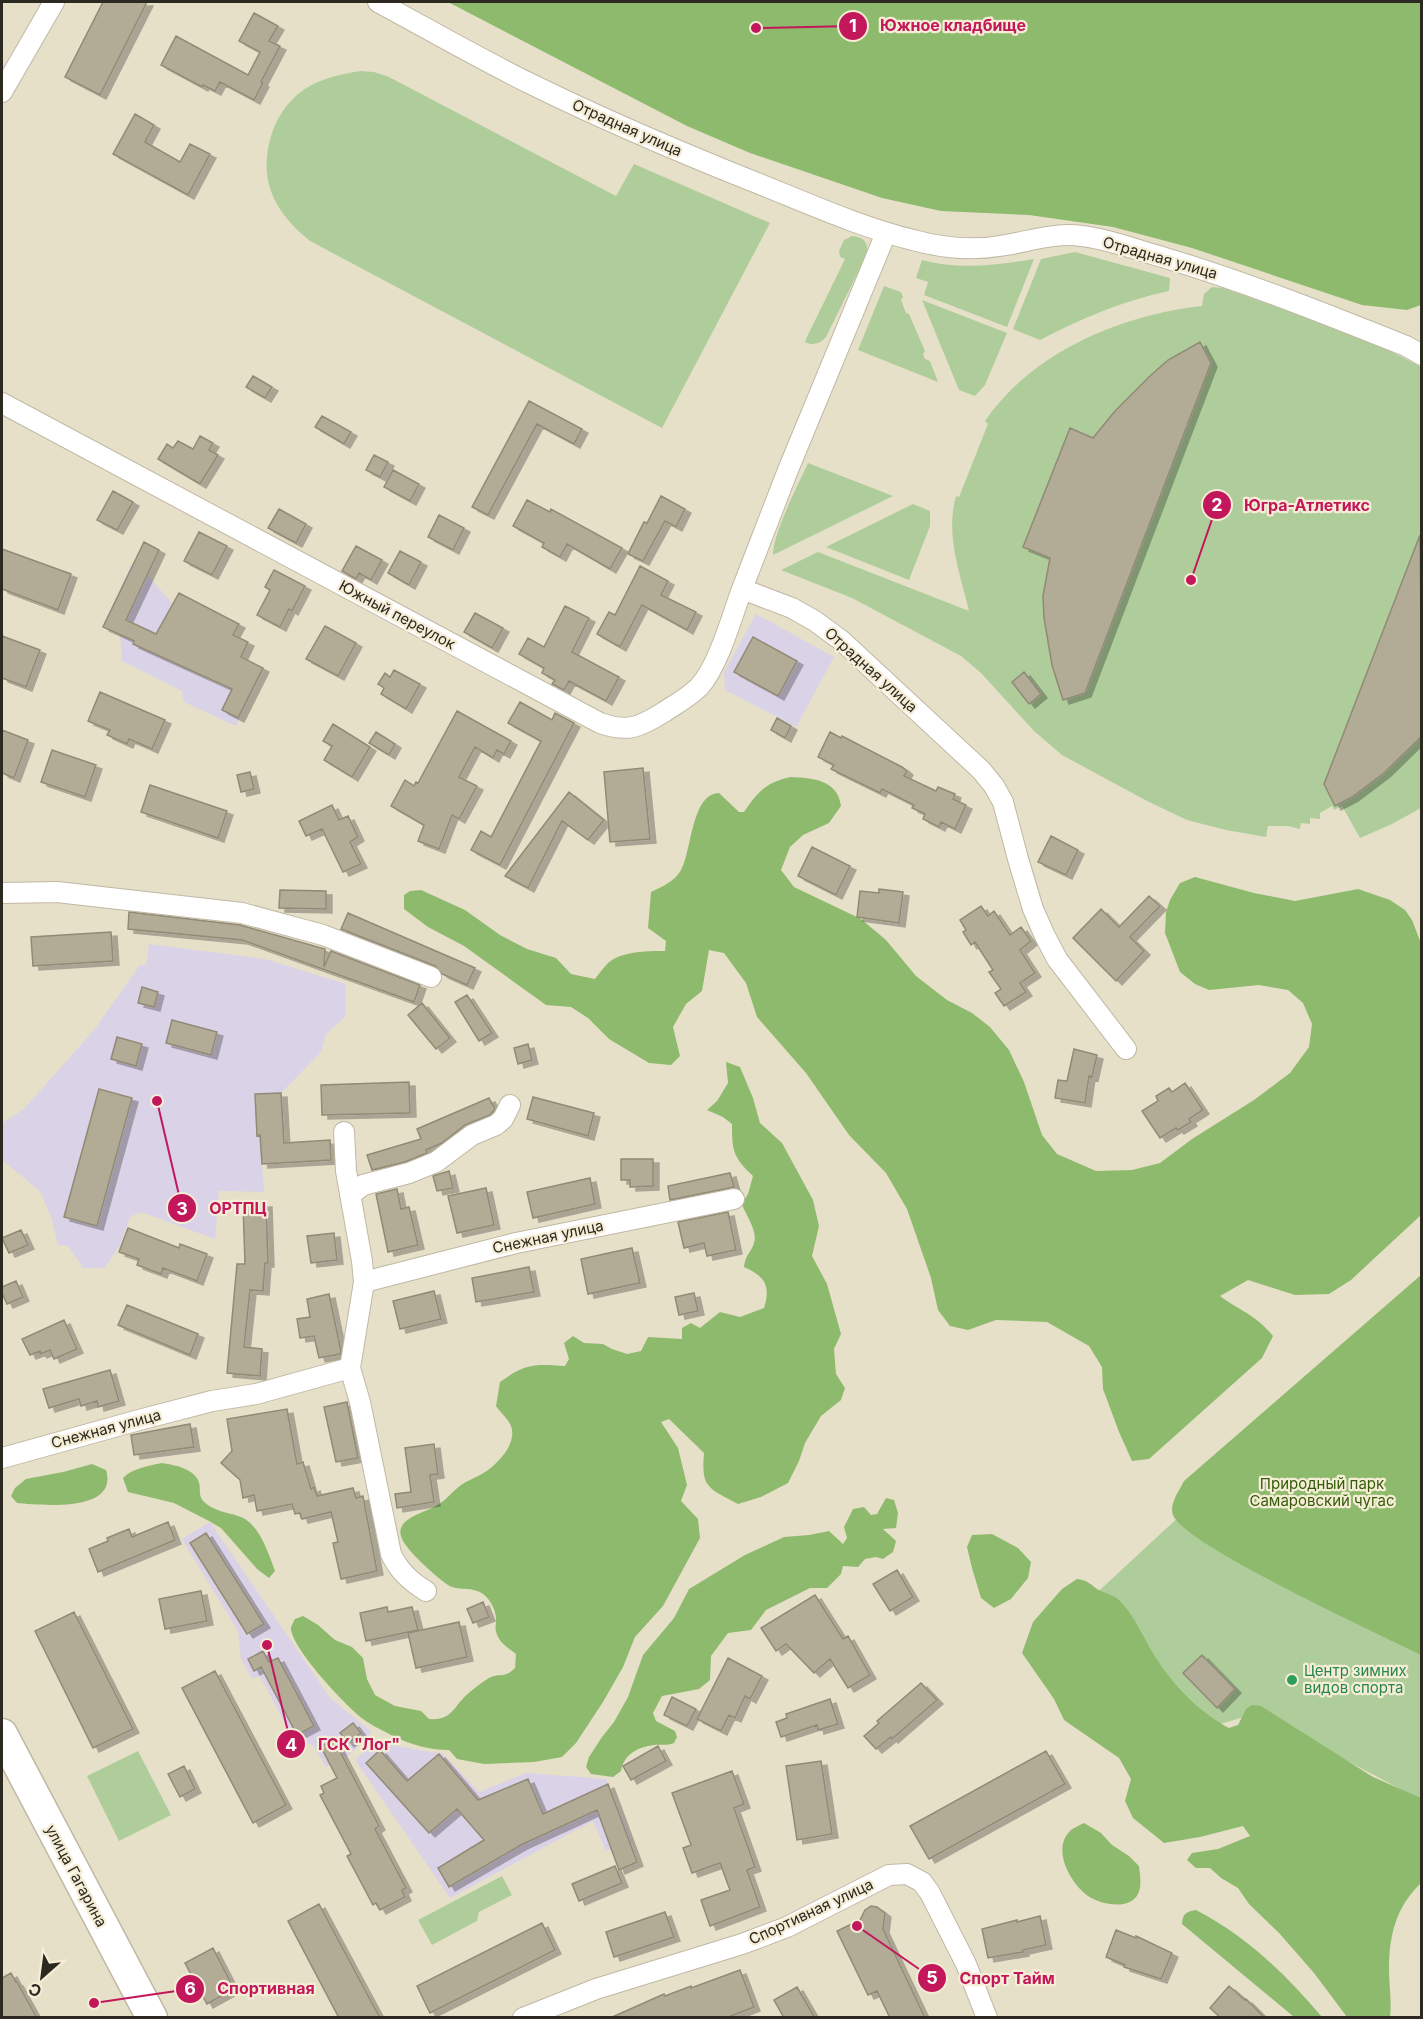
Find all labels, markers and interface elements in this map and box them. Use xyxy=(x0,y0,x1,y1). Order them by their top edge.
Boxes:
callout: Южное кладбище xyxy=(838,9,1038,43)
text: 1 xyxy=(849,15,857,36)
text: Южное кладбище xyxy=(880,15,1026,35)
street label: Отрадная улица xyxy=(569,95,685,160)
street label: Отрадная улица xyxy=(1101,232,1220,283)
callout: Югра-Атлетикс xyxy=(1202,488,1382,522)
text: 2 xyxy=(1211,494,1223,515)
text: Югра-Атлетикс xyxy=(1244,495,1370,515)
street label: Южный переулок xyxy=(336,576,459,653)
street label: Отрадная улица xyxy=(821,623,922,716)
callout: ОРТПЦ xyxy=(167,1191,279,1225)
text: 3 xyxy=(176,1198,188,1219)
text: ОРТПЦ xyxy=(209,1198,267,1218)
street label: Снежная улица xyxy=(491,1215,605,1258)
street label: Снежная улица xyxy=(49,1405,163,1452)
park label: Природный парк Самаровский чугас xyxy=(1249,1474,1395,1510)
place label: Центр зимних видов спорта xyxy=(1304,1661,1407,1697)
marker: Центр зимних видов спорта xyxy=(1285,1673,1299,1687)
callout: ГСК "Лог" xyxy=(276,1727,412,1761)
text: 4 xyxy=(285,1734,297,1755)
text: ГСК "Лог" xyxy=(318,1734,400,1754)
street label: улица Гагарина xyxy=(41,1821,111,1930)
street label: Спортивная улица xyxy=(746,1874,876,1949)
north arrow xyxy=(12,1947,72,2007)
callout: Спорт Тайм xyxy=(917,1961,1066,1995)
text: 5 xyxy=(926,1967,938,1988)
text: Спорт Тайм xyxy=(959,1968,1055,1988)
callout: Спортивная xyxy=(175,1972,327,2006)
text: 6 xyxy=(184,1978,196,1999)
text: Спортивная xyxy=(217,1978,315,1998)
text: С xyxy=(25,1979,45,2002)

